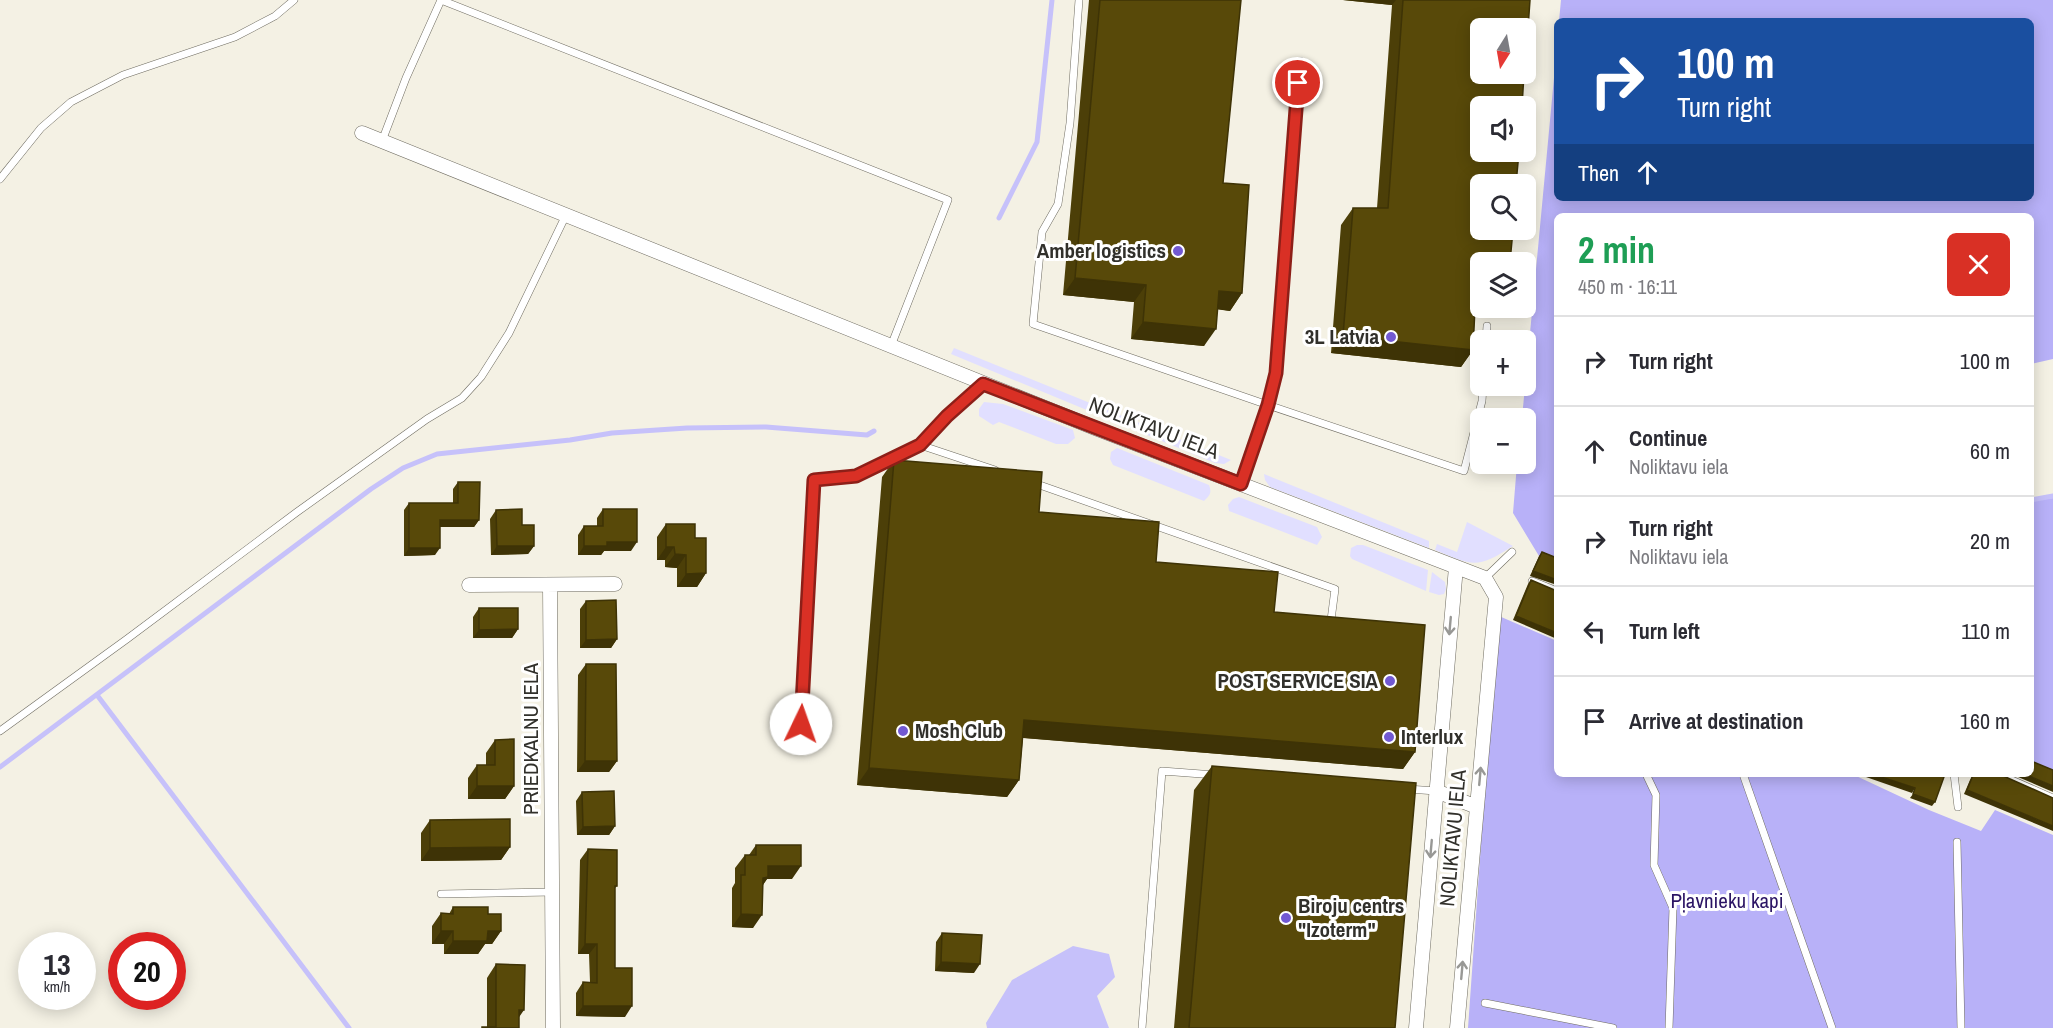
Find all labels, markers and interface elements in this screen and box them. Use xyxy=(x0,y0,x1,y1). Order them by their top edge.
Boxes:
north arrow xyxy=(1470,18,1536,84)
map controls xyxy=(1470,18,1536,474)
text: 100 m xyxy=(1677,35,1775,91)
icon: right xyxy=(1578,42,1656,120)
pin xyxy=(1272,57,1323,108)
icon: arrive xyxy=(1281,66,1314,99)
text: Turn right xyxy=(1677,89,1771,125)
button: sound xyxy=(1470,96,1536,162)
icon: ahead xyxy=(1631,156,1664,189)
text: Then xyxy=(1578,158,1619,188)
button: search xyxy=(1470,174,1536,240)
text: 2 min xyxy=(1578,226,1655,274)
button: close xyxy=(1947,233,2010,296)
place label: Amber logistics xyxy=(1037,236,1166,265)
marker: Amber logistics xyxy=(1171,244,1185,258)
button: layers xyxy=(1470,252,1536,318)
text: 450 m · 16:11 xyxy=(1578,273,1677,300)
place label: 3L Latvia xyxy=(1305,322,1379,351)
marker: 3L Latvia xyxy=(1384,330,1398,344)
button: + xyxy=(1470,330,1536,396)
icon: right xyxy=(1578,345,1611,378)
text: Turn right xyxy=(1629,346,1713,376)
text: 100 m xyxy=(1960,346,2010,376)
street label: NOLIKTAVU IELA xyxy=(1085,389,1224,466)
button: − xyxy=(1470,408,1536,474)
text: Continue xyxy=(1629,423,1707,453)
icon: ahead xyxy=(1578,435,1611,468)
text: 60 m xyxy=(1970,436,2010,466)
text: Noliktavu iela xyxy=(1629,453,1728,480)
text: Turn right xyxy=(1629,513,1713,543)
icon: right xyxy=(1578,525,1611,558)
text: 20 m xyxy=(1970,526,2010,556)
text: Noliktavu iela xyxy=(1629,543,1728,570)
one-way arrow xyxy=(1445,615,1456,635)
icon: left xyxy=(1578,615,1611,648)
text: Turn left xyxy=(1629,616,1700,646)
text: 110 m xyxy=(1961,616,2010,646)
street label: PRIEDKALNU IELA xyxy=(516,662,545,815)
place label: POST SERVICE SIA xyxy=(1218,666,1379,695)
marker: POST SERVICE SIA xyxy=(1383,674,1397,688)
position arrow xyxy=(769,692,833,756)
icon: arrive xyxy=(1578,705,1611,738)
text: Arrive at destination xyxy=(1629,706,1803,736)
text: 160 m xyxy=(1960,706,2010,736)
place label: Mosh Club xyxy=(915,716,1003,745)
place label: Interlux xyxy=(1401,722,1464,751)
marker: Mosh Club xyxy=(896,724,910,738)
marker: Interlux xyxy=(1382,730,1396,744)
one-way arrow xyxy=(1475,766,1486,786)
street label: NOLIKTAVU IELA xyxy=(1432,768,1473,908)
one-way arrow xyxy=(1425,838,1436,858)
park label: Pļavnieku kapi xyxy=(1671,886,1783,915)
place label: Biroju centrs "Izoterm" xyxy=(1298,891,1404,944)
marker: Biroju centrs "Izoterm" xyxy=(1279,911,1293,925)
speed limit sign: 20 xyxy=(108,932,186,1010)
text: 13 xyxy=(43,944,71,984)
one-way arrow xyxy=(1457,960,1468,980)
text: km/h xyxy=(44,976,70,997)

